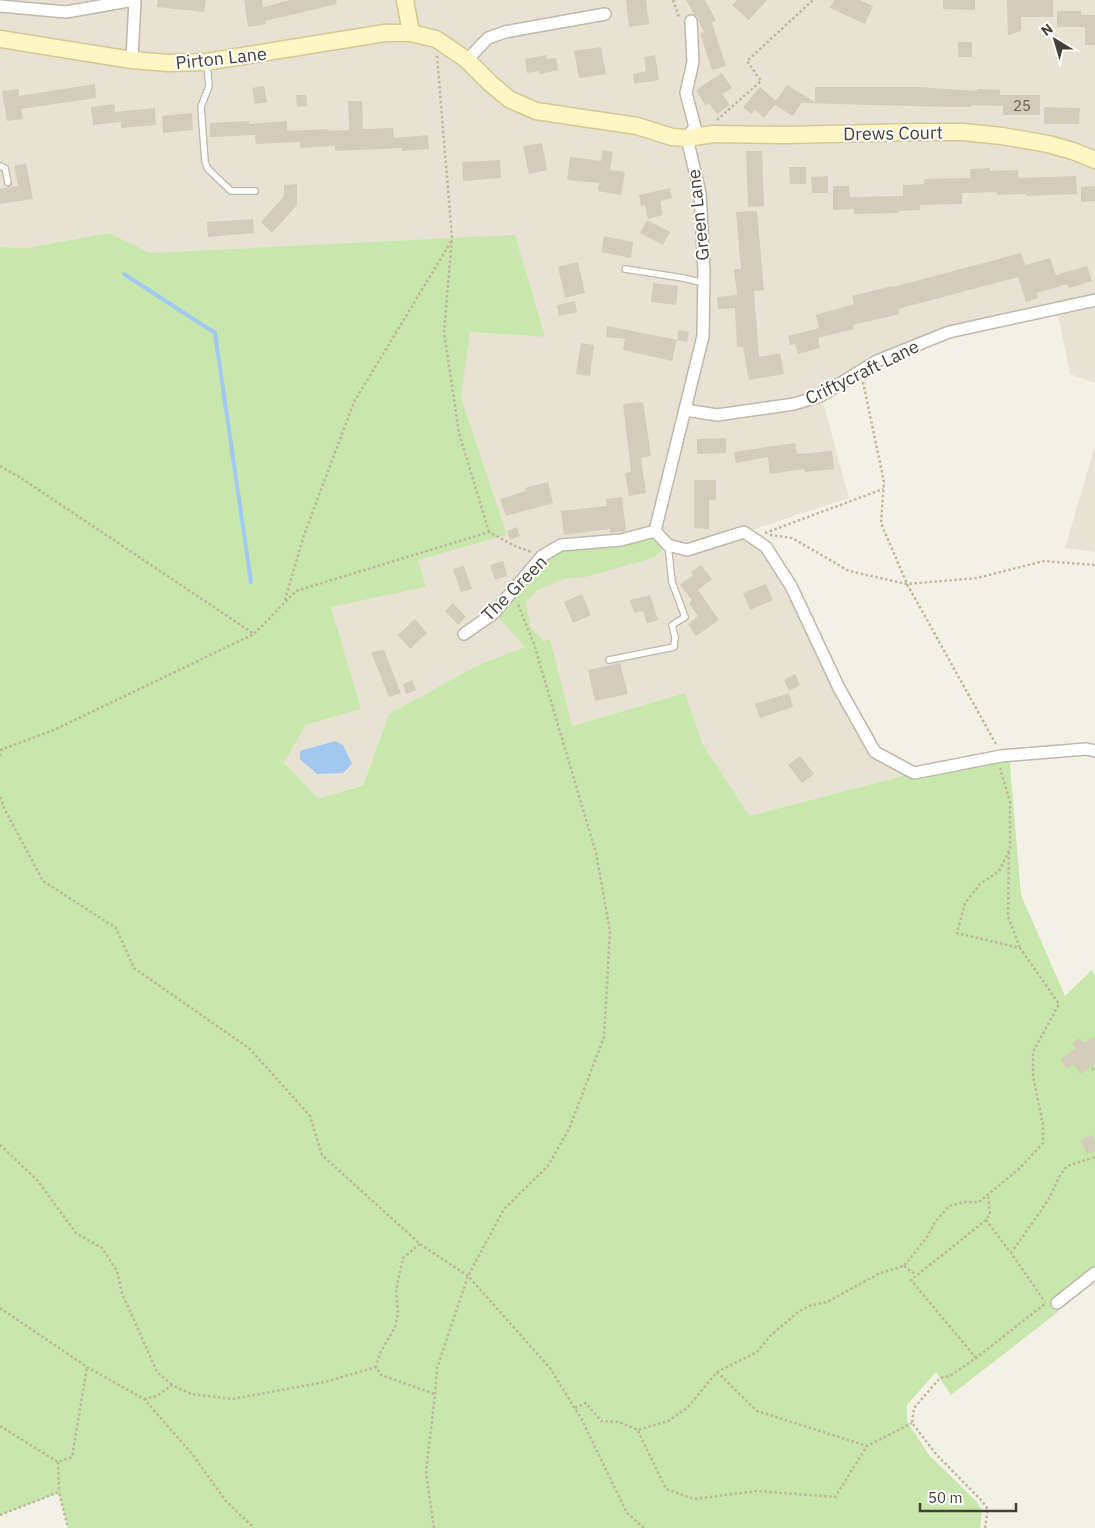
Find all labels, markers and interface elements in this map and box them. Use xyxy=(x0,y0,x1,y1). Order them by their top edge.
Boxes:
north arrow xyxy=(1030,15,1080,65)
text: N xyxy=(1037,20,1057,40)
street label: Pirton Lane xyxy=(174,42,268,74)
house number: 25 xyxy=(1013,96,1031,115)
street label: Drews Court xyxy=(843,121,943,145)
street label: Green Lane xyxy=(682,168,714,262)
street label: Criftycraft Lane xyxy=(801,335,923,409)
street label: The Green xyxy=(476,550,552,626)
scale bar xyxy=(920,1480,1016,1512)
text: 50 m xyxy=(928,1488,963,1507)

